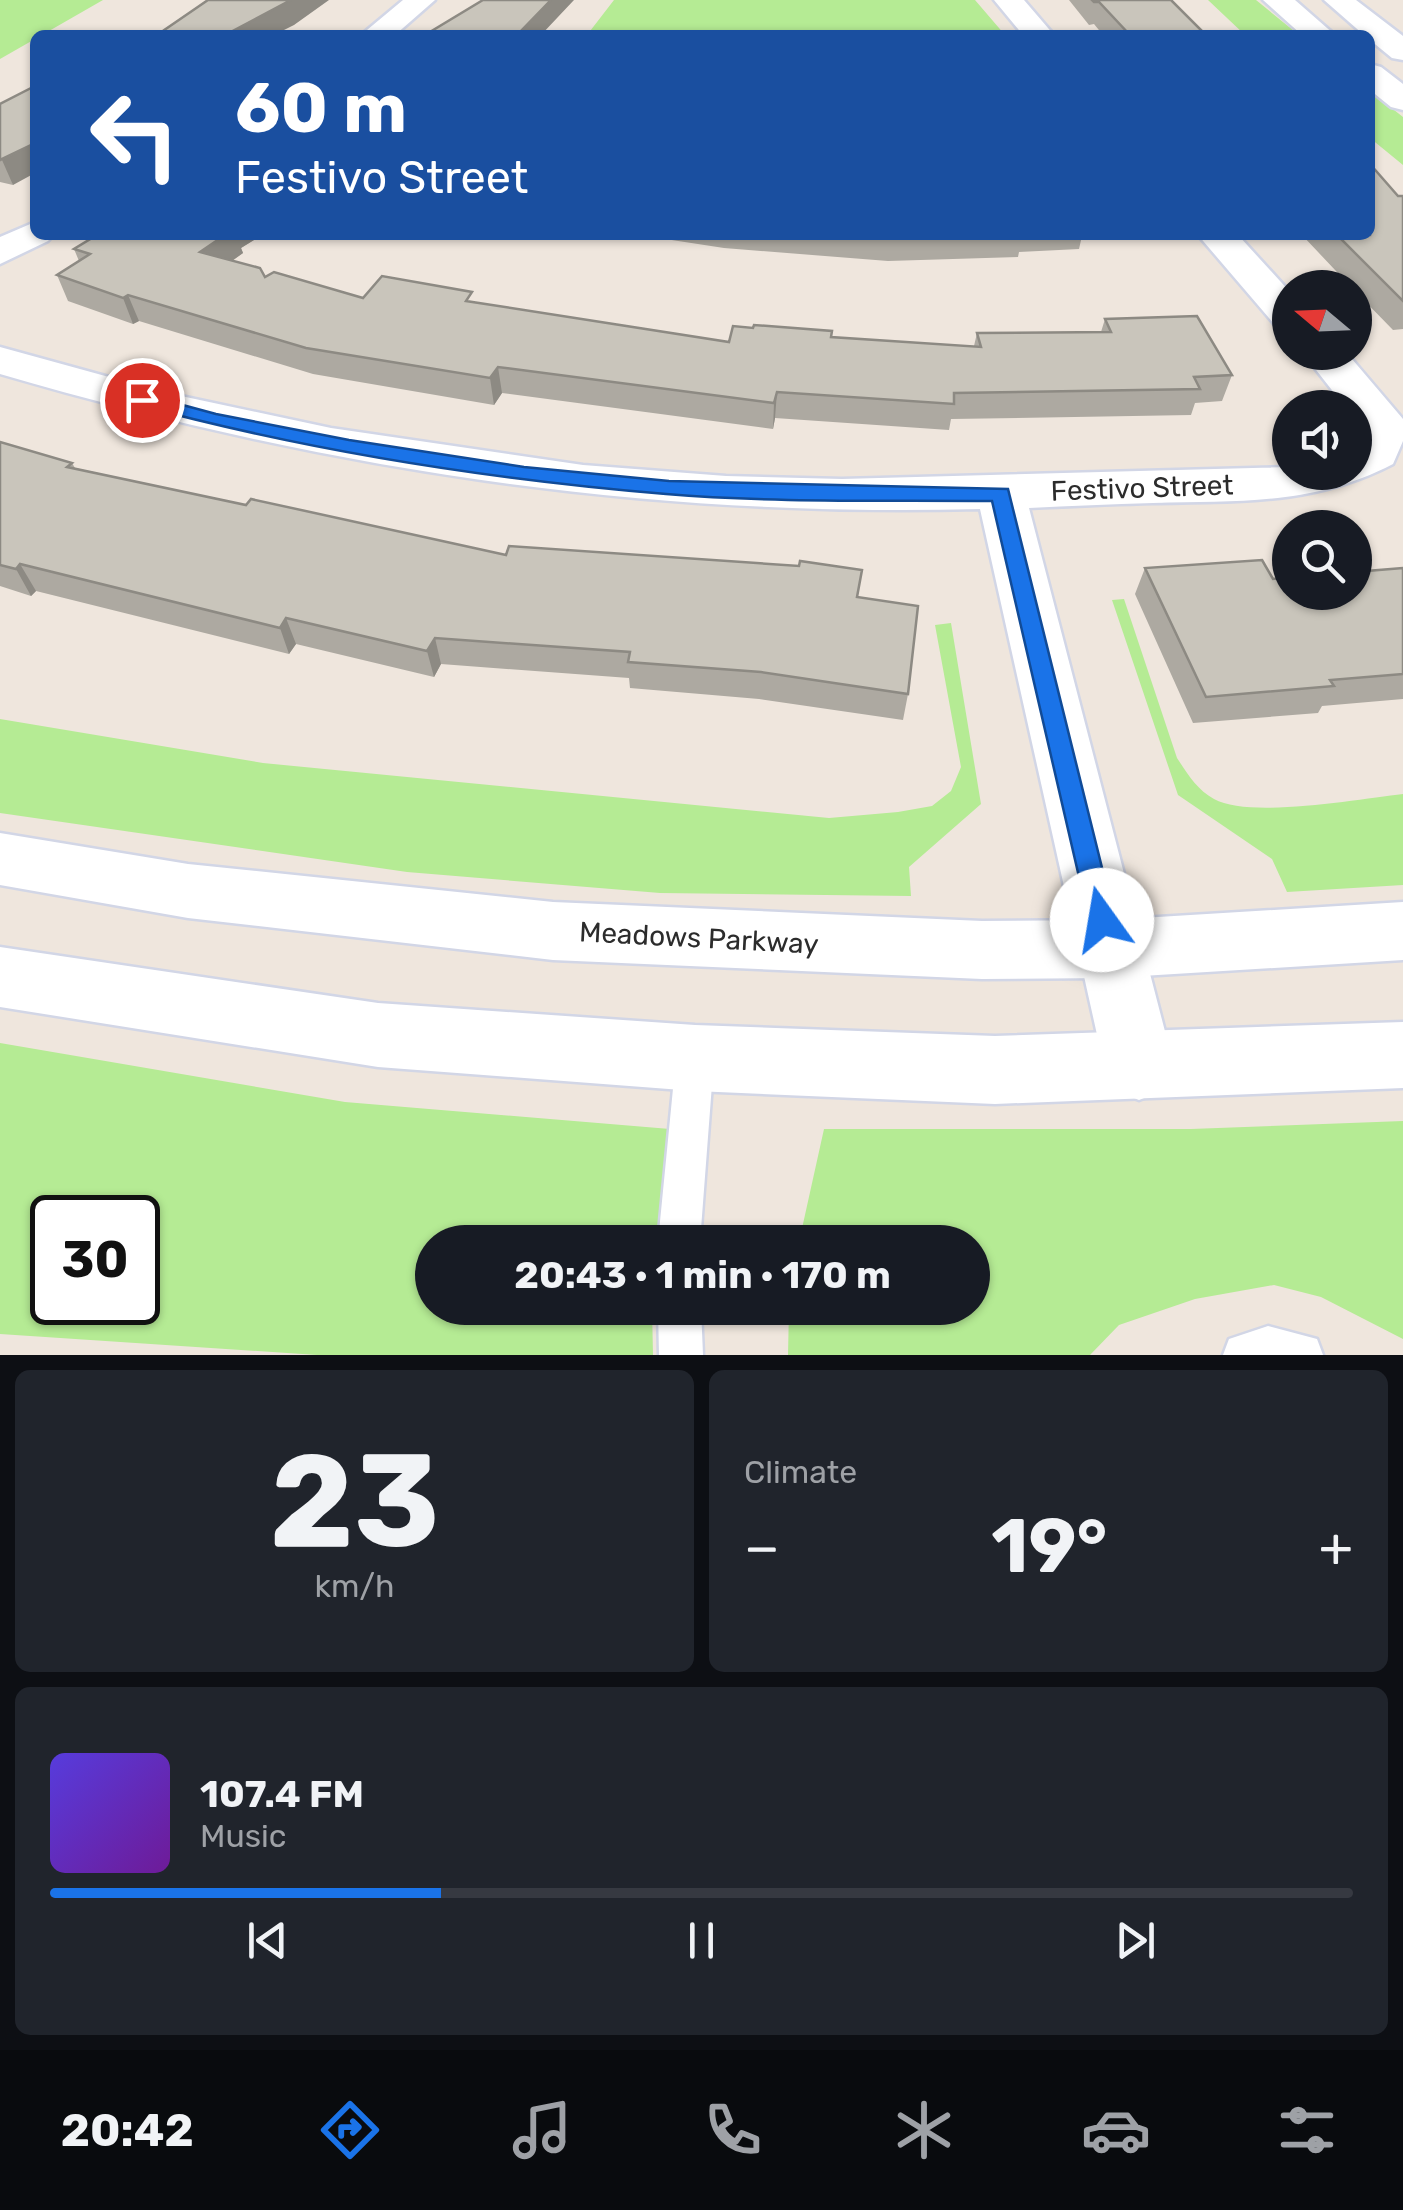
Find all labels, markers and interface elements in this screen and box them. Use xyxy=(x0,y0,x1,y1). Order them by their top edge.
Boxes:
text: 60 m xyxy=(235,67,407,150)
icon: left xyxy=(70,70,200,200)
text: Festivo Street xyxy=(235,151,528,204)
north arrow xyxy=(1272,270,1372,370)
map controls xyxy=(1272,270,1372,610)
pin xyxy=(100,358,185,443)
icon: arrive xyxy=(115,373,170,428)
button: sound xyxy=(1272,390,1372,490)
street label: Festivo Street xyxy=(1050,468,1234,508)
button: search xyxy=(1272,510,1372,610)
position arrow xyxy=(1050,868,1154,972)
street label: Meadows Parkway xyxy=(578,915,820,961)
speed limit sign: 30 xyxy=(30,1195,160,1325)
text: 20:43 · 1 min · 170 m xyxy=(514,1252,891,1298)
text: 23 xyxy=(269,1424,440,1579)
text: Climate xyxy=(744,1453,857,1491)
text: 19° xyxy=(991,1502,1107,1591)
text: − xyxy=(744,1515,780,1580)
text: + xyxy=(1319,1515,1353,1580)
text: km/h xyxy=(315,1567,394,1605)
text: 107.4 FM xyxy=(200,1771,364,1817)
text: Music xyxy=(200,1817,286,1855)
icon: previous xyxy=(240,1913,295,1968)
icon: pause xyxy=(674,1913,729,1968)
icon: next xyxy=(1108,1913,1163,1968)
icon: directions xyxy=(315,2095,385,2165)
icon: music xyxy=(507,2095,577,2165)
icon: phone xyxy=(698,2095,768,2165)
icon: climate xyxy=(889,2095,959,2165)
icon: car xyxy=(1081,2095,1151,2165)
icon: filters xyxy=(1272,2095,1342,2165)
text: 20:42 xyxy=(61,2104,194,2157)

